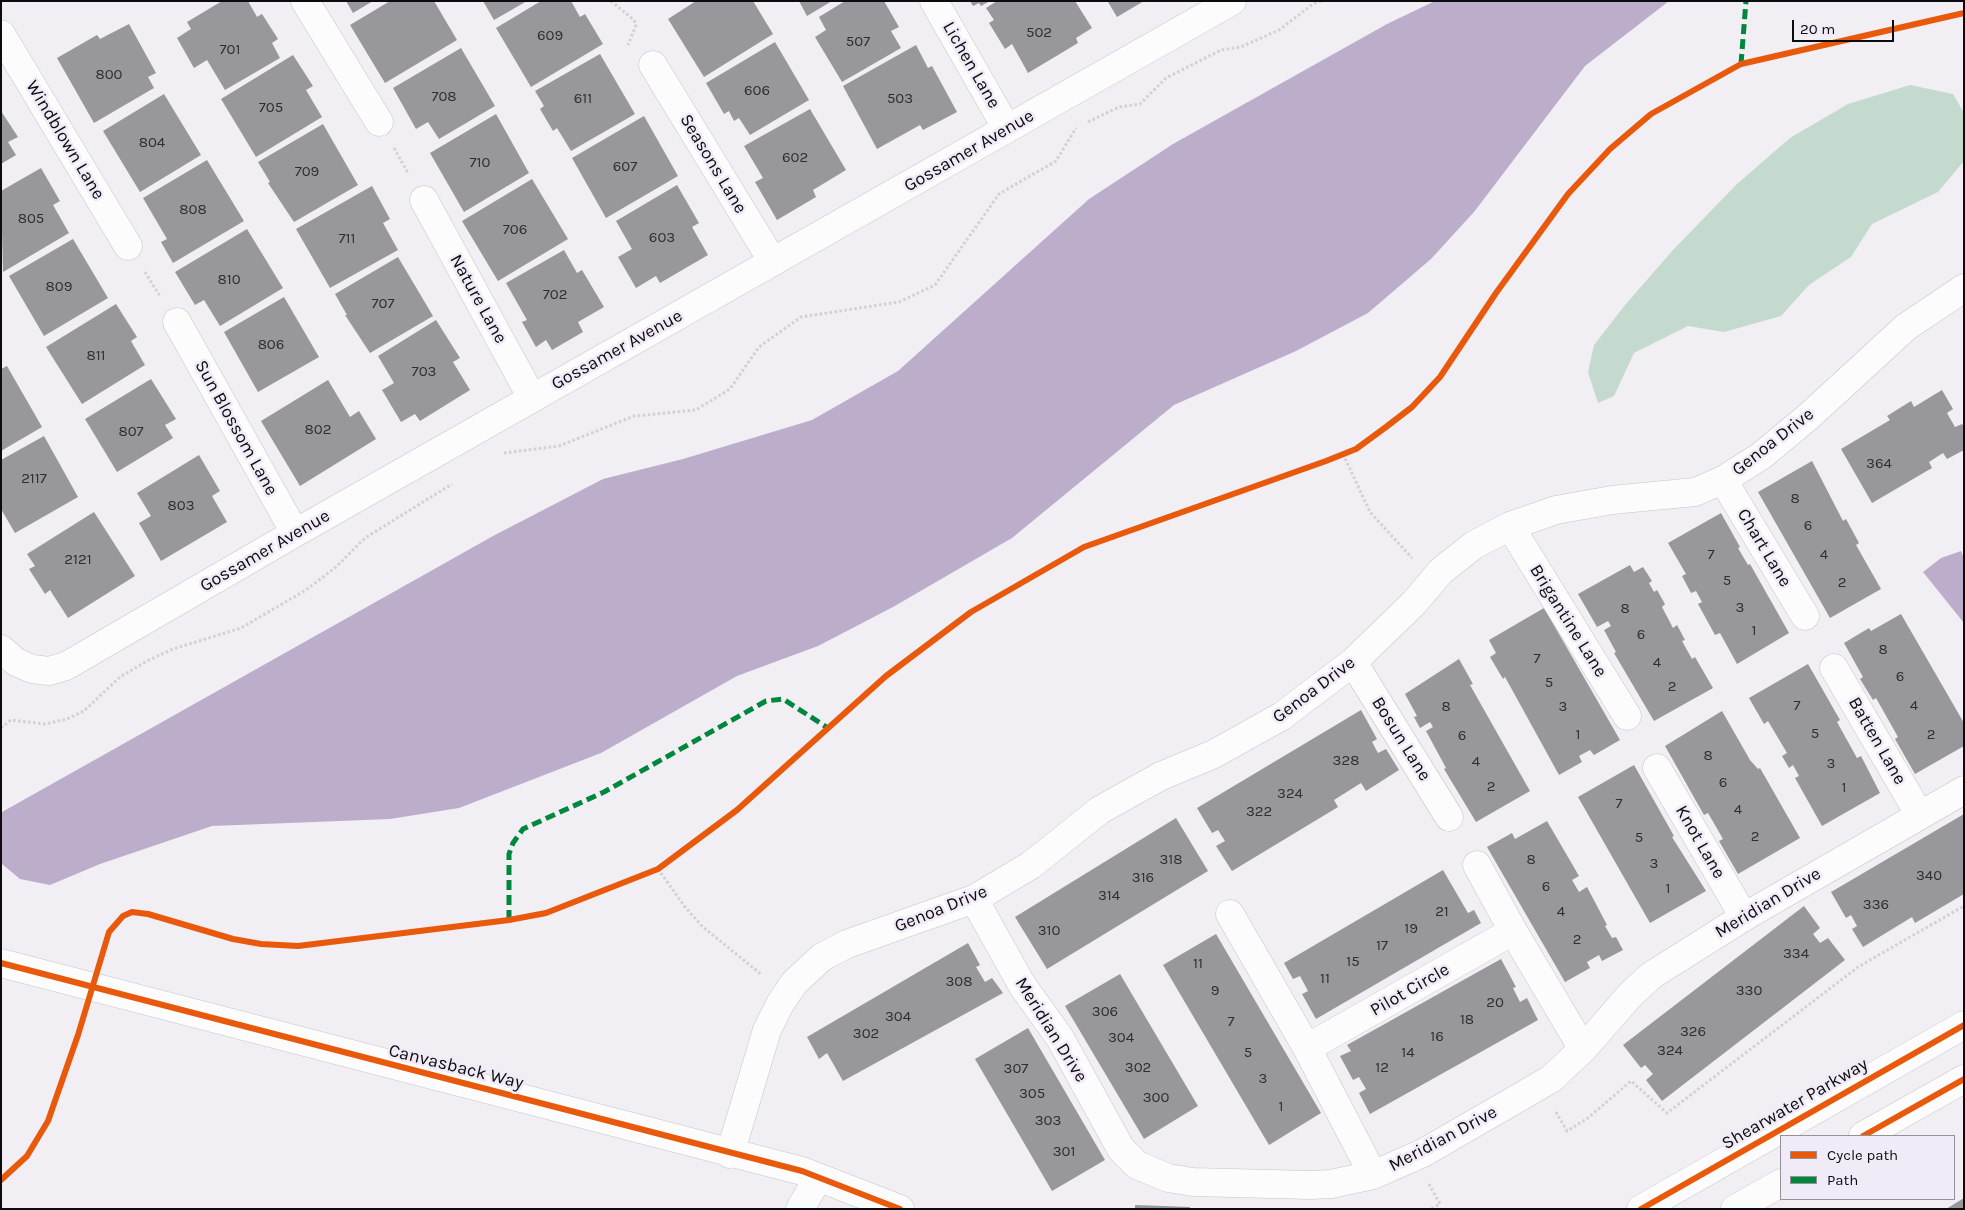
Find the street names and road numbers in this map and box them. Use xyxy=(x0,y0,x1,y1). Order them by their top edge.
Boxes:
street label: Lichen Lane xyxy=(937,18,1005,112)
street label: Windblown Lane xyxy=(21,77,109,203)
street label: Gossamer Avenue xyxy=(900,105,1038,197)
street label: Seasons Lane xyxy=(675,110,751,218)
street label: Nature Lane xyxy=(445,251,511,347)
street label: Gossamer Avenue xyxy=(548,305,686,395)
street label: Sun Blossom Lane xyxy=(190,357,282,499)
street label: Genoa Drive xyxy=(1728,403,1818,481)
street label: Gossamer Avenue xyxy=(196,505,334,597)
street label: Chart Lane xyxy=(1732,505,1796,591)
street label: Brigantine Lane xyxy=(1525,561,1611,681)
street label: Genoa Drive xyxy=(1268,652,1360,728)
street label: Bosun Lane xyxy=(1367,693,1435,785)
street label: Batten Lane xyxy=(1843,693,1911,789)
street label: Knot Lane xyxy=(1670,801,1730,883)
street label: Meridian Drive xyxy=(1711,863,1825,943)
street label: Genoa Drive xyxy=(892,881,990,937)
street label: Pilot Circle xyxy=(1367,959,1453,1021)
street label: Meridian Drive xyxy=(1010,974,1092,1086)
street label: Canvasback Way xyxy=(386,1040,526,1094)
street label: Shearwater Parkway xyxy=(1718,1053,1872,1155)
street label: Meridian Drive xyxy=(1385,1101,1501,1177)

